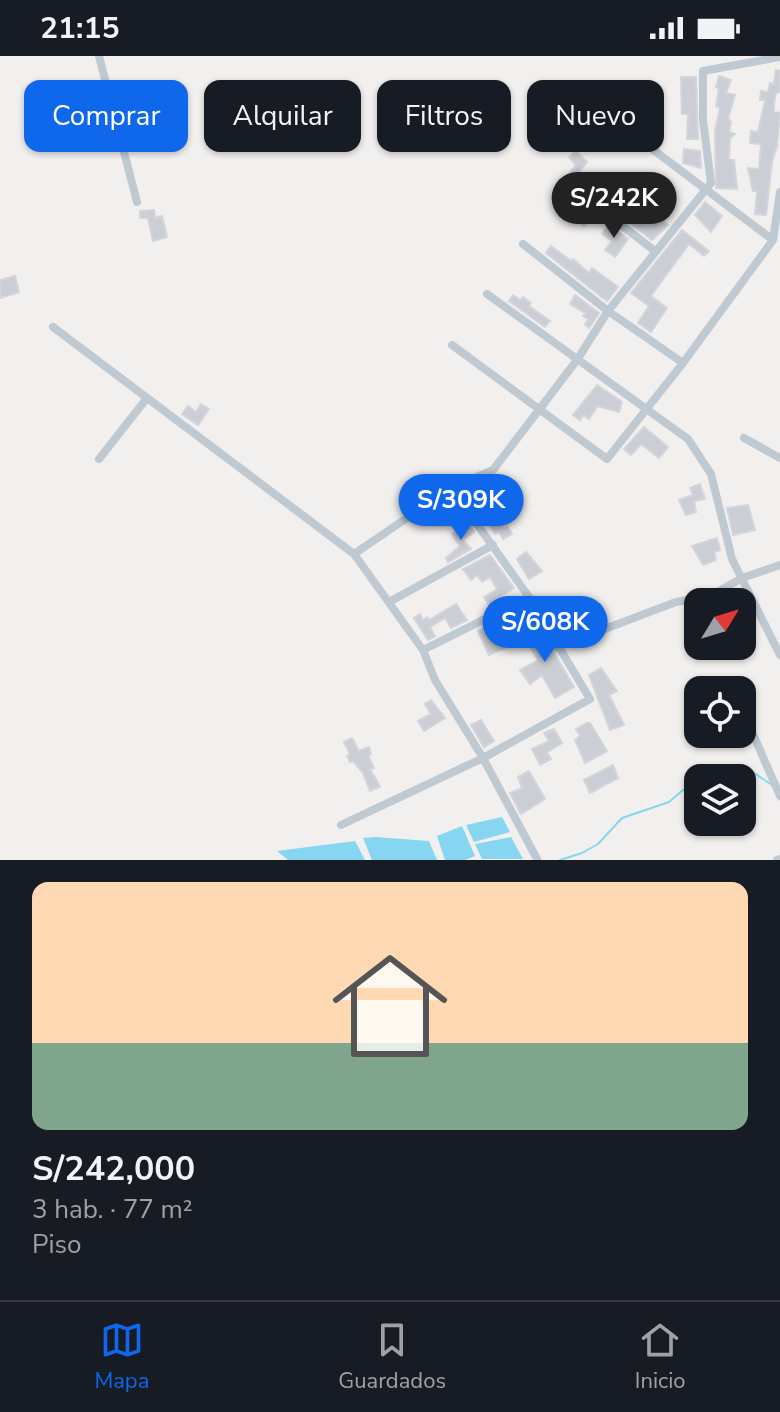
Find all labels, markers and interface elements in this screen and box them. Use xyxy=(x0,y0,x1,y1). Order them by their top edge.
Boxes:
text: 21:15 xyxy=(40,8,119,49)
chip: Comprar xyxy=(24,80,188,152)
chip: Alquilar xyxy=(204,80,361,152)
chip: Filtros xyxy=(377,80,511,152)
chip: Nuevo xyxy=(527,80,664,152)
pin: S/242K xyxy=(549,172,679,240)
text: S/242K xyxy=(570,180,658,215)
pin: S/309K xyxy=(396,474,526,542)
text: S/309K xyxy=(417,482,505,517)
north arrow xyxy=(684,588,756,660)
map controls xyxy=(684,588,756,836)
pin: S/608K xyxy=(480,596,610,664)
text: S/608K xyxy=(501,604,589,639)
button: locate xyxy=(684,676,756,748)
button: layers xyxy=(684,764,756,836)
icon: home xyxy=(318,934,462,1078)
text: S/242,000 xyxy=(32,1146,195,1192)
text: 3 hab. · 77 m² xyxy=(32,1192,193,1227)
text: Piso xyxy=(32,1227,81,1262)
tab: Mapa xyxy=(94,1318,149,1396)
tab: Guardados xyxy=(338,1318,446,1396)
tab: Inicio xyxy=(635,1318,686,1396)

